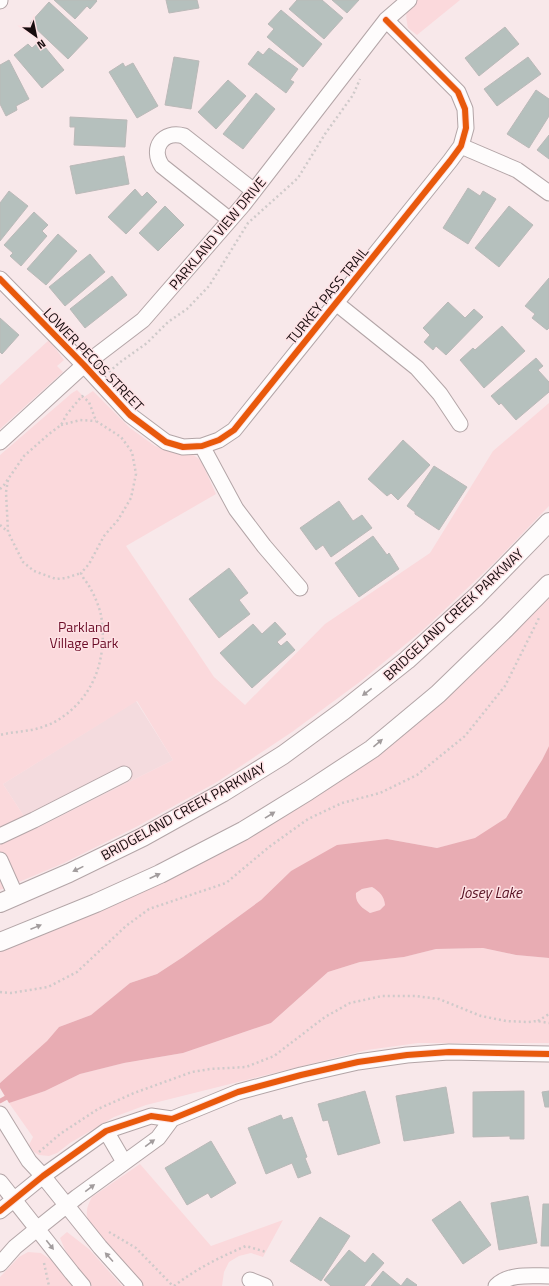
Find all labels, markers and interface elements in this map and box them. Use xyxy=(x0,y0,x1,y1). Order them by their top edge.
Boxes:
north arrow xyxy=(16,16,56,56)
text: N xyxy=(34,36,49,53)
street label: PARKLAND VIEW DRIVE xyxy=(164,172,271,294)
street label: TURKEY PASS TRAIL xyxy=(281,242,373,348)
street label: LOWER PECOS STREET xyxy=(39,302,150,416)
street label: BRIDGELAND CREEK PARKWAY xyxy=(378,543,528,685)
park label: Parkland Village Park xyxy=(50,616,119,653)
one-way arrow xyxy=(362,688,373,696)
one-way arrow xyxy=(373,739,384,748)
street label: BRIDGELAND CREEK PARKWAY xyxy=(97,757,270,865)
one-way arrow xyxy=(265,811,275,819)
one-way arrow xyxy=(72,866,83,872)
one-way arrow xyxy=(150,873,161,879)
water label: Josey Lake xyxy=(460,881,523,904)
one-way arrow xyxy=(31,924,43,930)
one-way arrow xyxy=(145,1139,156,1147)
one-way arrow xyxy=(84,1184,95,1192)
one-way arrow xyxy=(45,1240,54,1251)
one-way arrow xyxy=(104,1252,113,1262)

